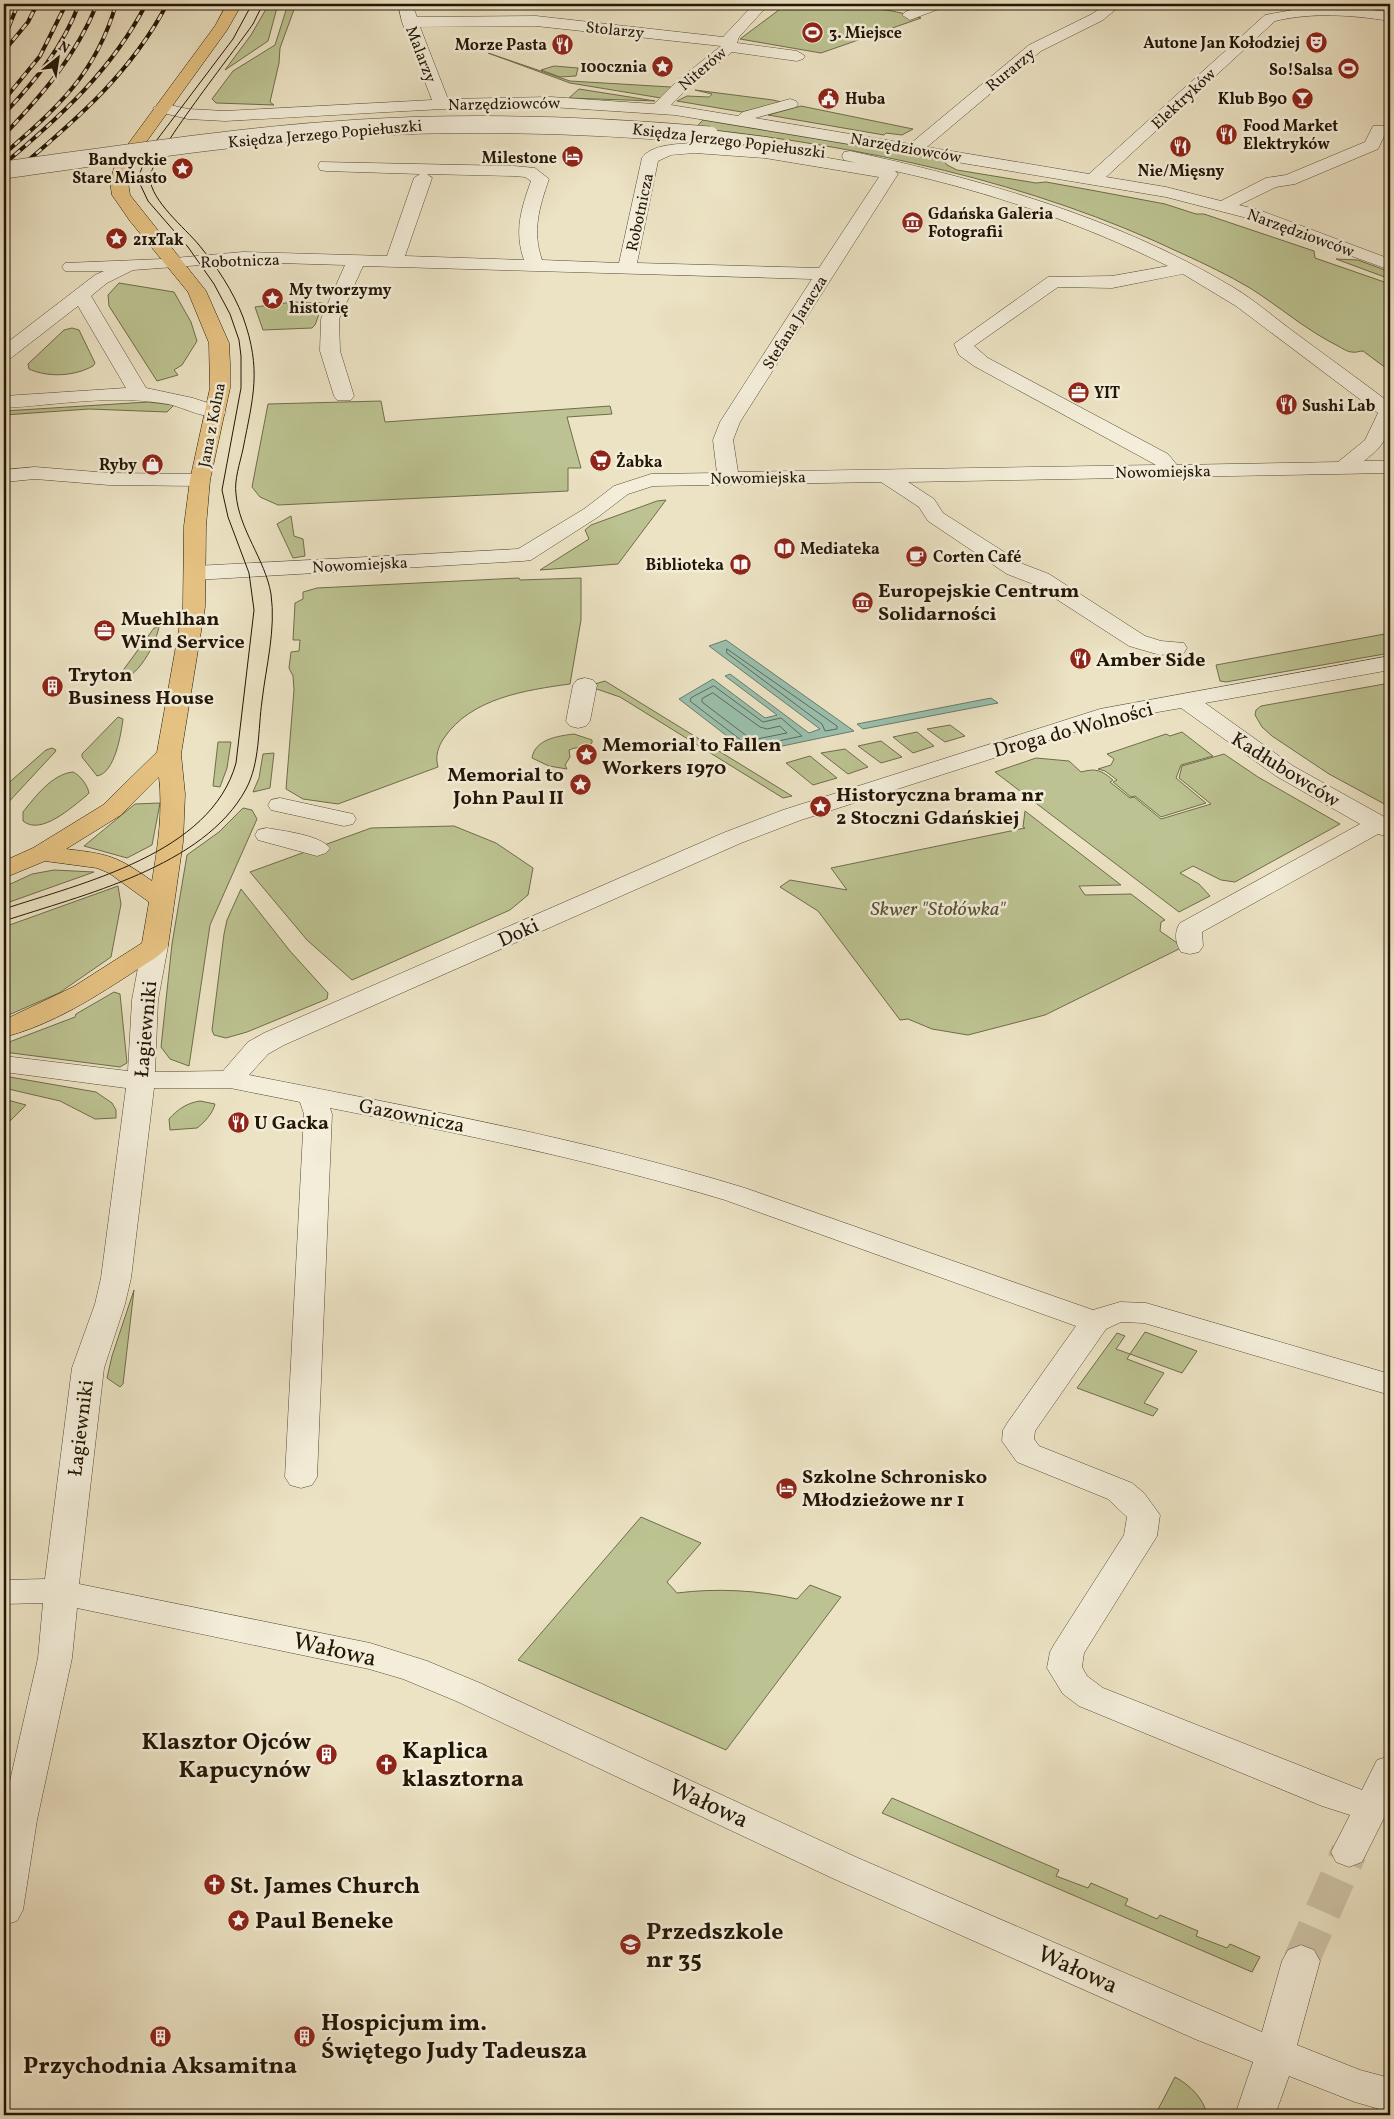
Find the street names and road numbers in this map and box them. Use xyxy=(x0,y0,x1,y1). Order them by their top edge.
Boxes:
street label: Stolarzy xyxy=(584,17,645,45)
street label: Malarzy xyxy=(399,23,441,87)
street label: Niterów xyxy=(675,42,733,97)
street label: Rurarzy xyxy=(982,44,1041,97)
street label: Elektryków xyxy=(1147,63,1222,135)
street label: Narzędziowców xyxy=(448,93,561,117)
street label: Księdza Jerzego Popiełuszki xyxy=(227,116,423,154)
street label: Księdza Jerzego Popiełuszki xyxy=(631,119,827,165)
street label: Narzędziowców xyxy=(848,128,964,170)
street label: Robotnicza xyxy=(622,171,660,254)
street label: Narzędziowców xyxy=(1244,204,1357,264)
street label: Robotnicza xyxy=(200,250,280,274)
street label: Stefana Jaracza xyxy=(758,272,833,374)
street label: Jana z Kolna xyxy=(194,381,232,470)
street label: Nowomiejska xyxy=(1115,461,1211,485)
street label: Nowomiejska xyxy=(710,467,806,491)
street label: Nowomiejska xyxy=(312,553,408,579)
street label: Droga do Wolności xyxy=(991,696,1156,766)
street label: Kadłubowców xyxy=(1225,726,1345,816)
street label: Doki xyxy=(494,913,544,955)
street label: Łagiewniki xyxy=(129,980,165,1079)
street label: Gazownicza xyxy=(356,1093,467,1141)
street label: Łagiewniki xyxy=(62,1378,102,1478)
street label: Wałowa xyxy=(290,1625,380,1677)
street label: Wałowa xyxy=(663,1772,754,1838)
street label: Wałowa xyxy=(1032,1938,1123,2004)

